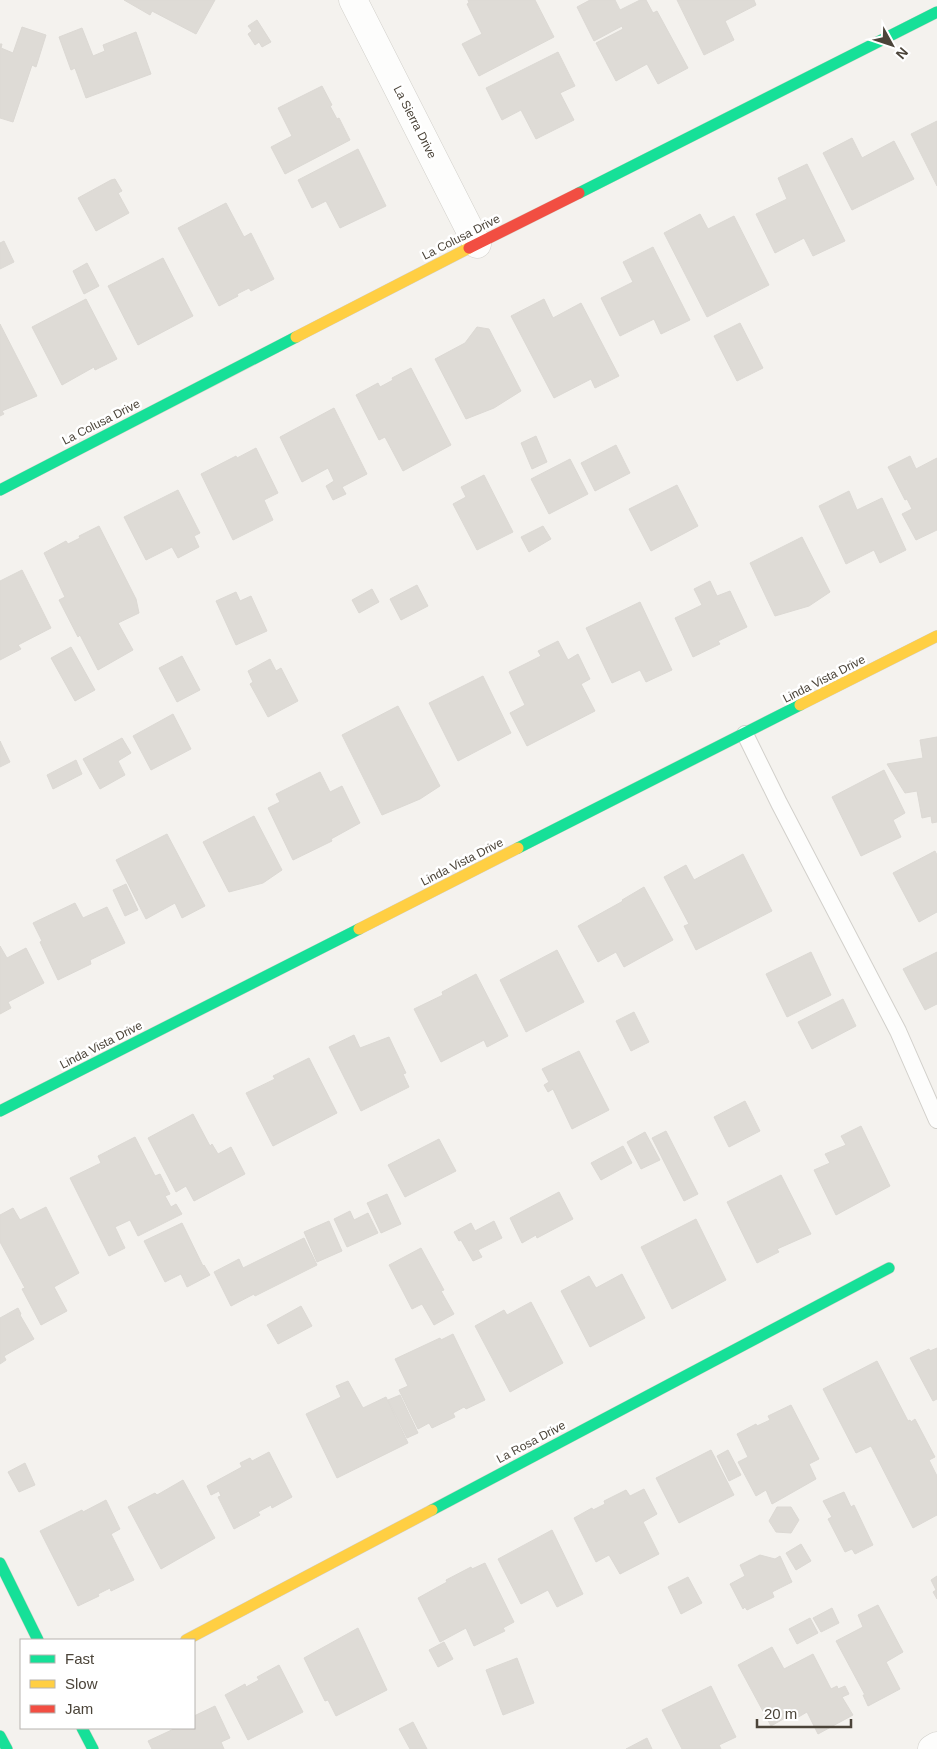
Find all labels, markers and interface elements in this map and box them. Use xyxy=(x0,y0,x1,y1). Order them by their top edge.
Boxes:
north arrow xyxy=(867,20,917,70)
text: N xyxy=(893,44,911,62)
street label: La Sierra Drive xyxy=(391,83,440,161)
street label: La Colusa Drive xyxy=(420,211,502,263)
street label: La Colusa Drive xyxy=(60,396,142,448)
street label: Linda Vista Drive xyxy=(781,652,868,706)
street label: Linda Vista Drive xyxy=(419,835,506,889)
street label: Linda Vista Drive xyxy=(58,1018,145,1072)
street label: La Rosa Drive xyxy=(494,1418,568,1466)
legend xyxy=(20,1639,195,1729)
text: Fast xyxy=(65,1650,95,1667)
text: Slow xyxy=(65,1675,98,1692)
scale bar xyxy=(757,1696,851,1728)
text: Jam xyxy=(65,1700,93,1717)
text: 20 m xyxy=(764,1705,797,1722)

